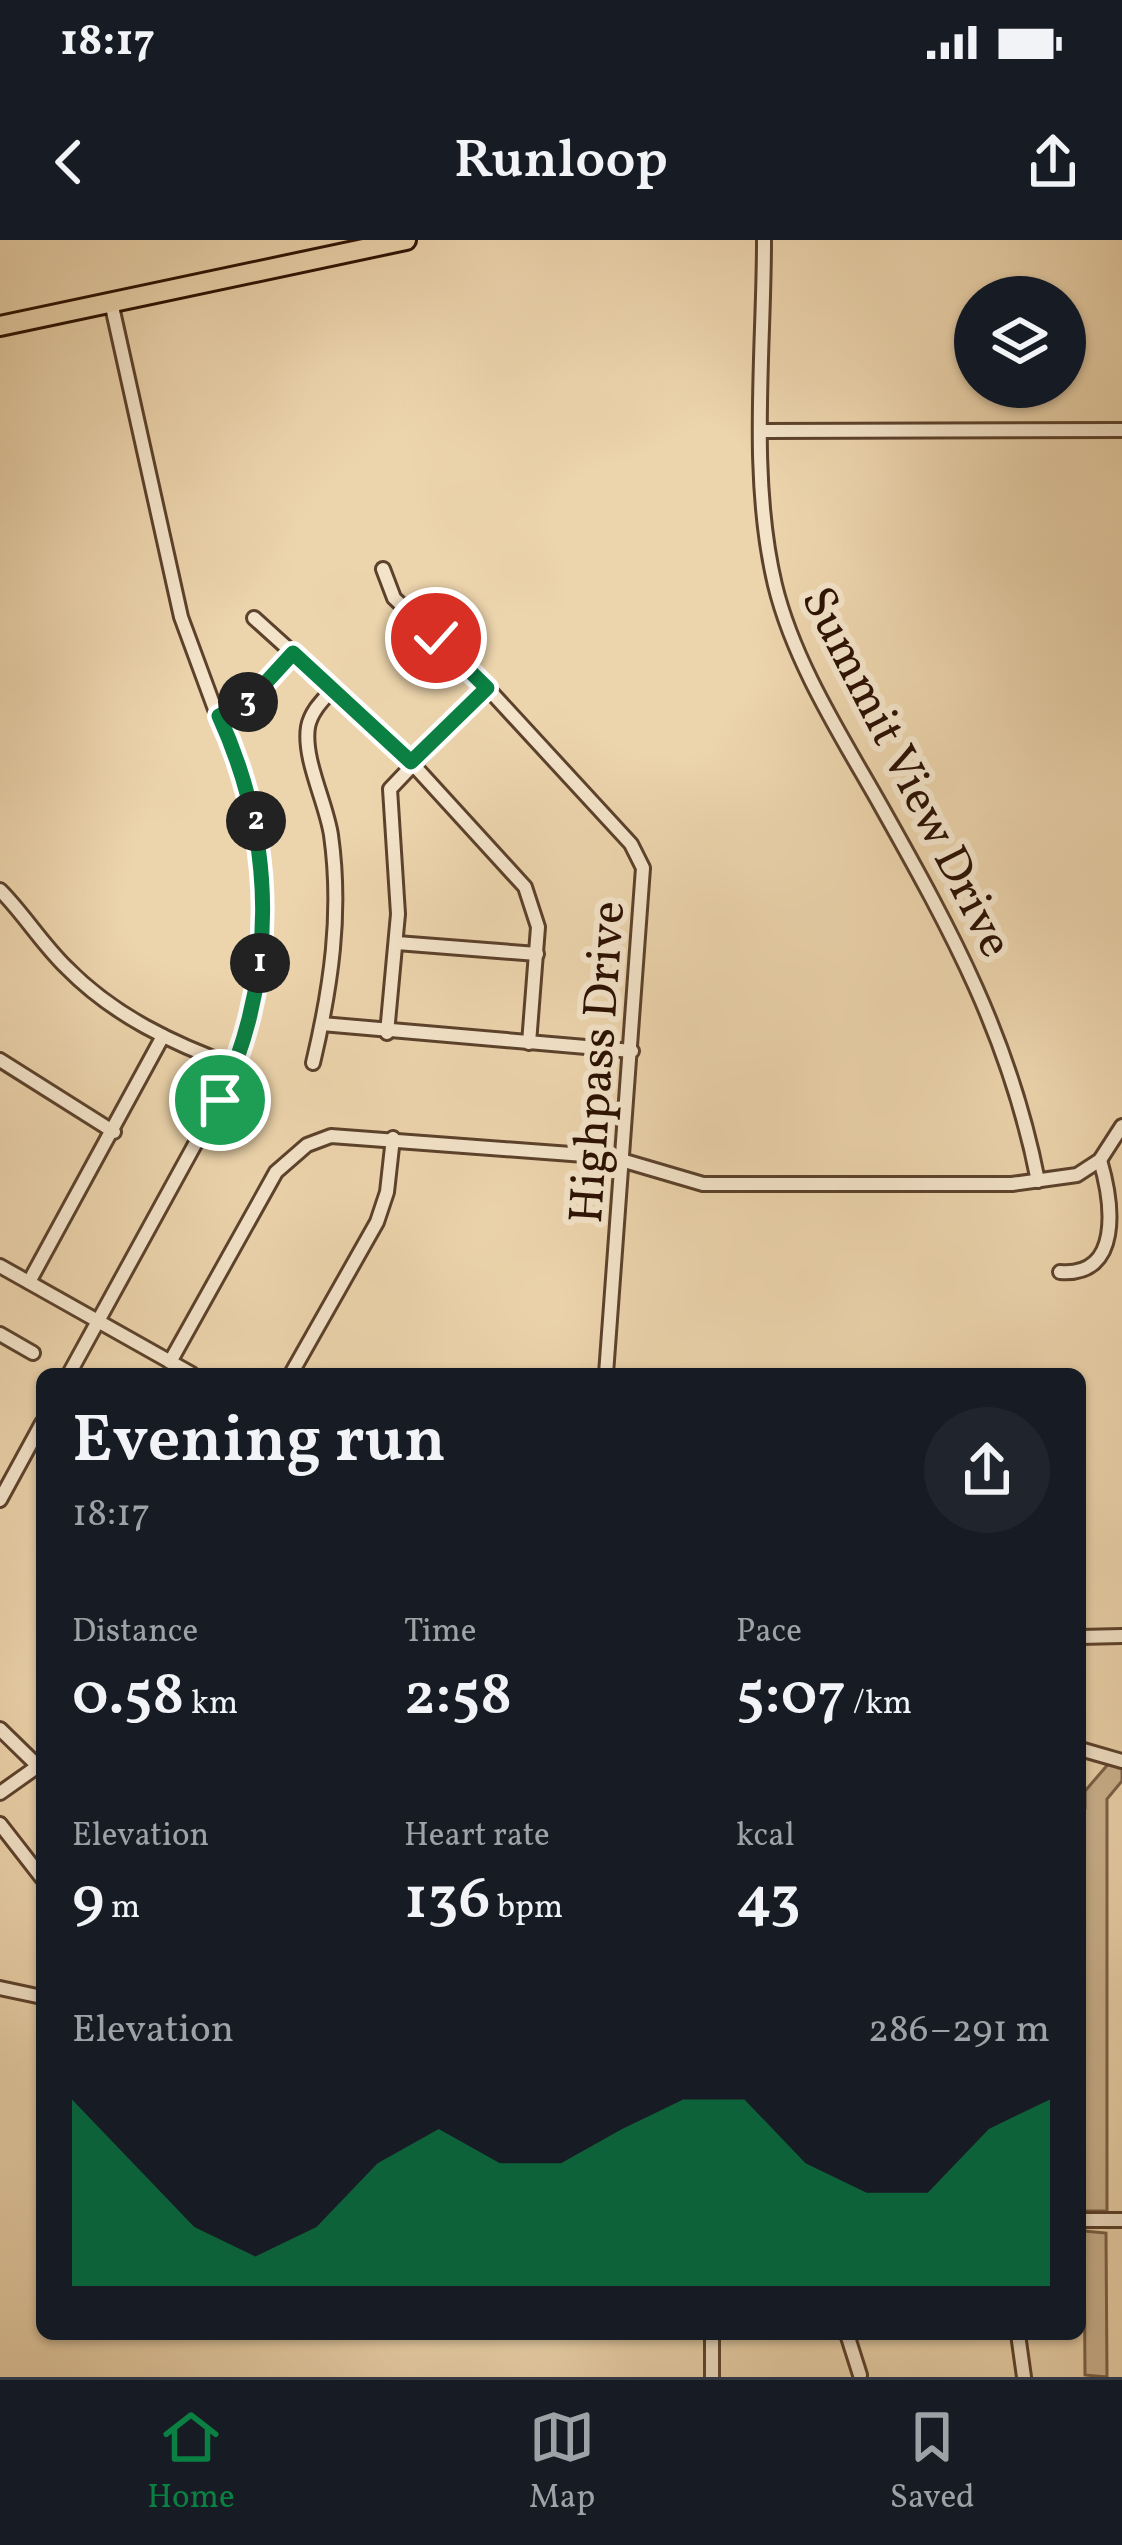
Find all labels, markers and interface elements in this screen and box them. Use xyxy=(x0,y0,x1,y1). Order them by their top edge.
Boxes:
text: 18:17 xyxy=(60,11,155,74)
text: Runloop xyxy=(454,125,668,200)
icon: back xyxy=(36,129,102,195)
icon: share xyxy=(1020,129,1086,195)
map controls xyxy=(954,276,1086,408)
button: layers xyxy=(954,276,1086,408)
street label: Summit View Drive xyxy=(783,576,1027,970)
pin xyxy=(385,587,487,689)
icon: check xyxy=(403,605,469,671)
pin: 3 xyxy=(218,672,278,732)
text: 3 xyxy=(240,679,256,725)
pin: 2 xyxy=(226,791,286,851)
text: 2 xyxy=(247,798,265,844)
street label: Highpass Drive xyxy=(555,899,644,1226)
pin: 1 xyxy=(230,933,290,993)
text: 1 xyxy=(253,940,267,986)
pin xyxy=(169,1049,271,1151)
icon: arrive xyxy=(187,1067,253,1133)
text: Evening run xyxy=(72,1397,446,1489)
button: share xyxy=(924,1407,1050,1533)
text: 18:17 xyxy=(72,1488,150,1542)
text: Distance xyxy=(72,1610,198,1656)
text: Time xyxy=(404,1610,476,1656)
text: Pace xyxy=(736,1610,802,1656)
text: 0.58 xyxy=(72,1656,184,1739)
text: 2:58 xyxy=(404,1656,512,1739)
text: 5:07 xyxy=(736,1656,846,1739)
text: km xyxy=(184,1682,238,1728)
text: /km xyxy=(846,1682,912,1728)
text: Elevation xyxy=(72,1814,209,1860)
text: Heart rate xyxy=(404,1814,550,1860)
text: kcal xyxy=(736,1814,795,1860)
text: 9 xyxy=(72,1860,104,1943)
text: 136 xyxy=(404,1860,490,1943)
text: 43 xyxy=(736,1860,801,1943)
text: m xyxy=(104,1886,140,1932)
text: bpm xyxy=(490,1886,563,1932)
text: Elevation xyxy=(72,2004,234,2058)
text: 286–291 m xyxy=(868,2004,1050,2058)
tab: Home xyxy=(147,2404,235,2522)
tab: Map xyxy=(529,2404,595,2522)
tab: Saved xyxy=(890,2404,975,2522)

